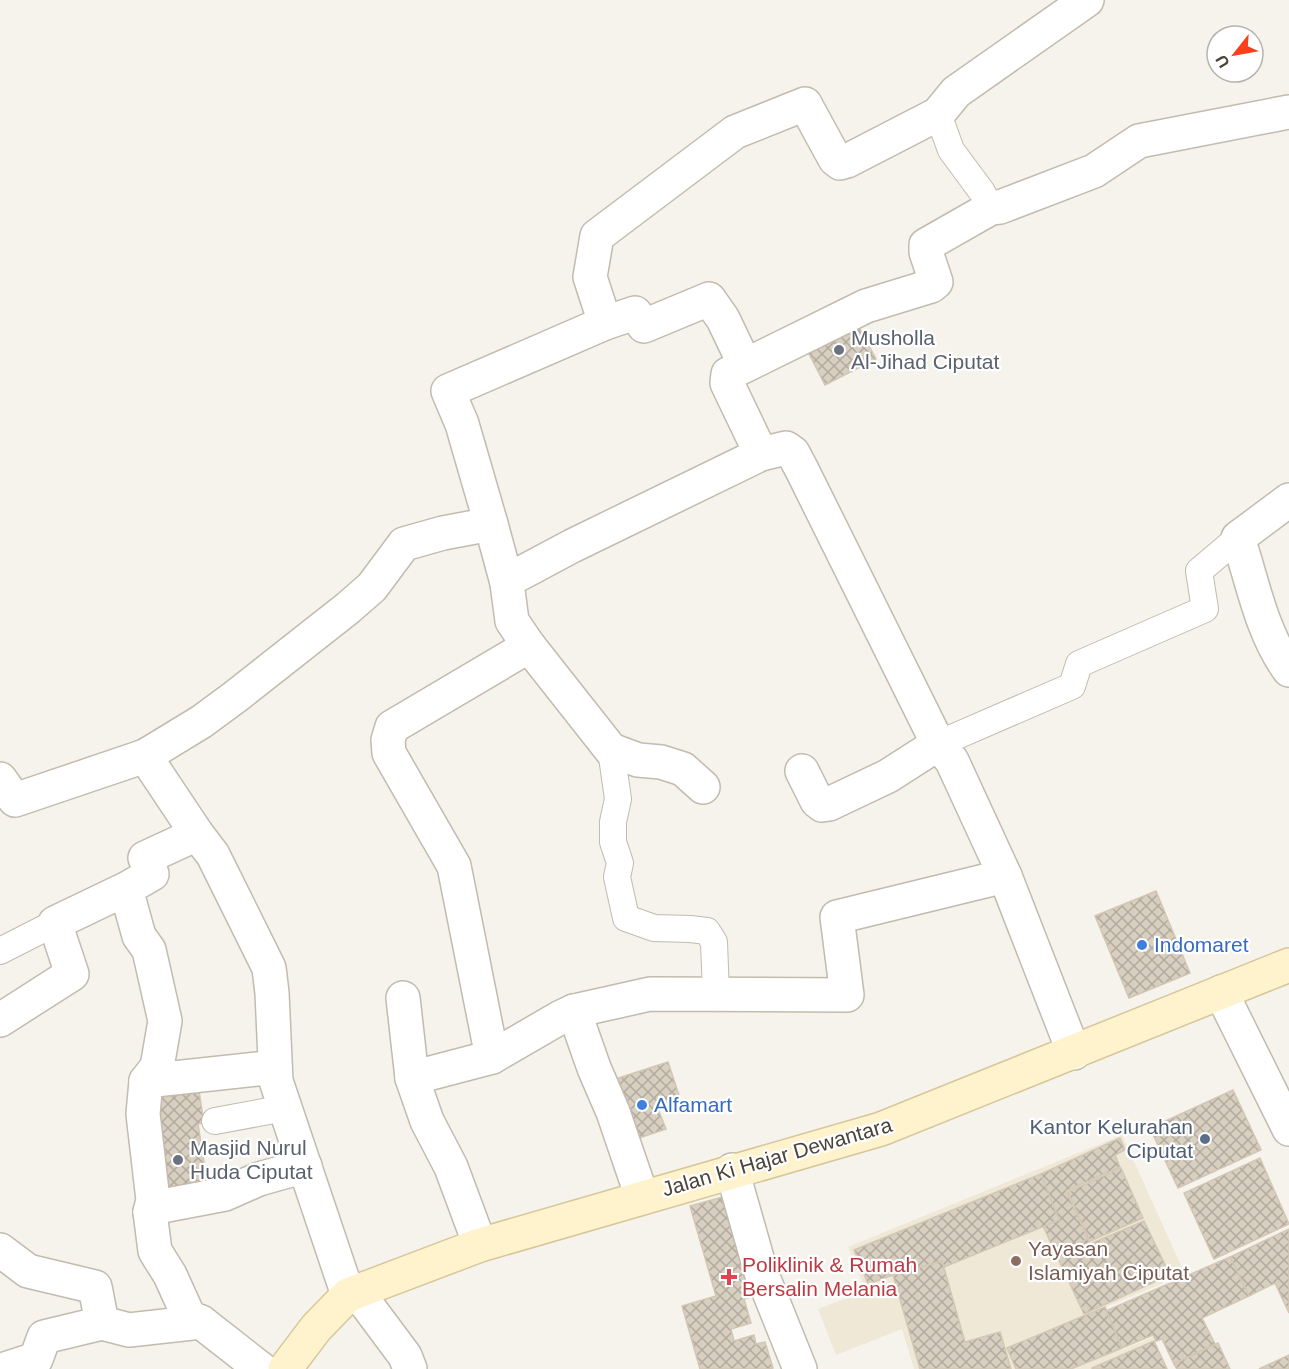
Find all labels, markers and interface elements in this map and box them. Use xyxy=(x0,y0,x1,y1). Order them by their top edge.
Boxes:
north arrow xyxy=(1205,24,1265,84)
text: U xyxy=(1212,52,1233,71)
place label: Musholla Al-Jihad Ciputat xyxy=(851,326,999,373)
marker: Musholla Al-Jihad Ciputat xyxy=(832,343,846,357)
place label: Indomaret xyxy=(1154,933,1249,956)
marker: Indomaret xyxy=(1135,938,1149,952)
place label: Alfamart xyxy=(654,1093,732,1116)
marker: Alfamart xyxy=(635,1098,649,1112)
street label: Jalan Ki Hajar Dewantara xyxy=(659,1113,895,1200)
place label: Kantor Kelurahan Ciputat xyxy=(1030,1115,1193,1162)
marker: Kantor Kelurahan Ciputat xyxy=(1198,1132,1212,1146)
place label: Masjid Nurul Huda Ciputat xyxy=(190,1136,313,1183)
marker: Masjid Nurul Huda Ciputat xyxy=(171,1153,185,1167)
place label: Yayasan Islamiyah Ciputat xyxy=(1028,1237,1189,1284)
place label: Poliklinik & Rumah Bersalin Melania xyxy=(742,1253,917,1300)
marker: Yayasan Islamiyah Ciputat xyxy=(1009,1254,1023,1268)
marker: Poliklinik & Rumah Bersalin Melania xyxy=(720,1268,738,1286)

